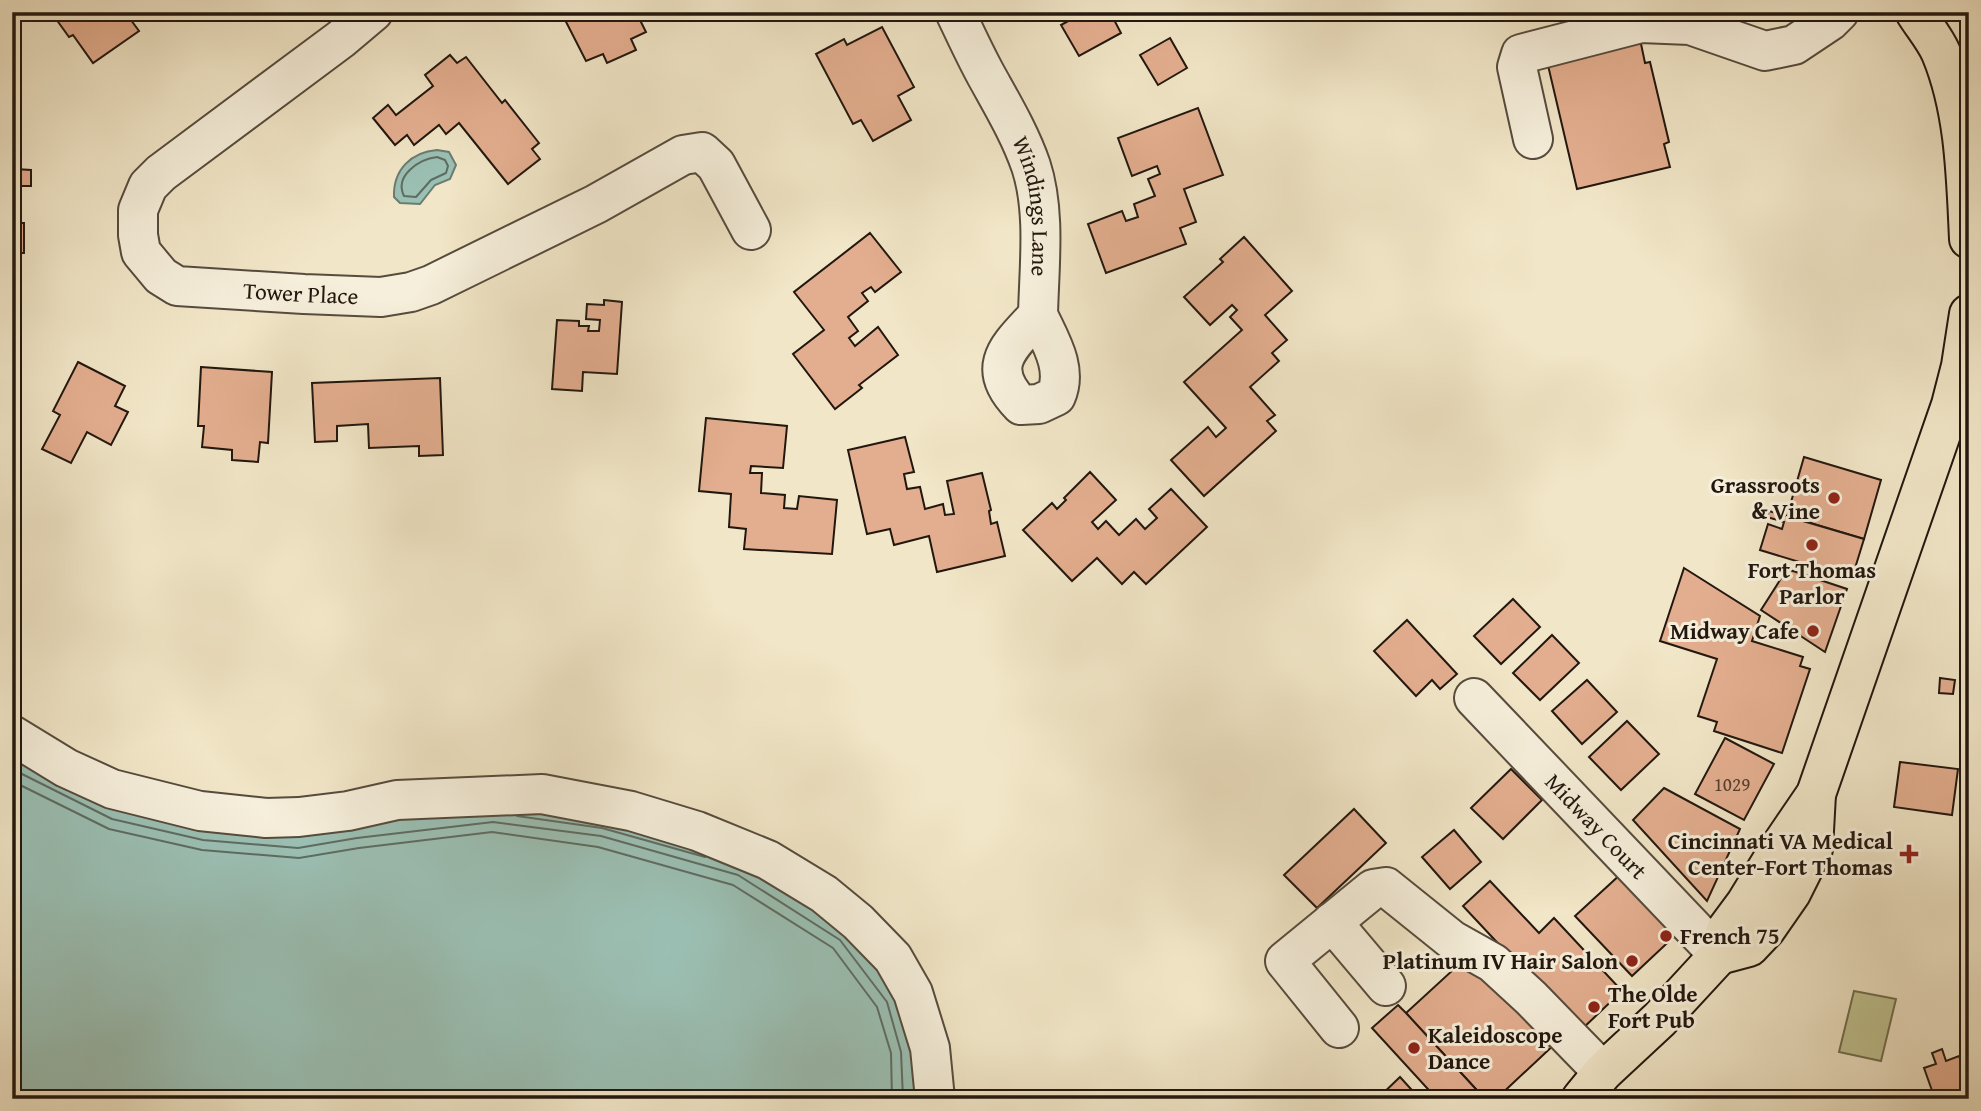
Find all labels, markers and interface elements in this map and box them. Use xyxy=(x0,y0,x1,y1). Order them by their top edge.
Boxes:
street label: Windings Lane xyxy=(1005,131,1058,277)
street label: Tower Place xyxy=(242,273,359,312)
place label: Grassroots & Vine xyxy=(1711,468,1820,527)
marker: Grassroots & Vine xyxy=(1826,490,1842,506)
marker: Fort Thomas Parlor xyxy=(1804,537,1820,553)
place label: Fort Thomas Parlor xyxy=(1748,553,1876,612)
place label: Midway Cafe xyxy=(1670,614,1799,647)
marker: Midway Cafe xyxy=(1805,623,1821,639)
street label: Midway Court xyxy=(1538,765,1655,886)
house number: 1029 xyxy=(1714,770,1750,798)
place label: Cincinnati VA Medical Center-Fort Thomas xyxy=(1668,824,1893,883)
marker: Cincinnati VA Medical Center-Fort Thomas xyxy=(1899,844,1919,864)
place label: French 75 xyxy=(1680,919,1780,952)
marker: French 75 xyxy=(1658,928,1674,944)
place label: Platinum IV Hair Salon xyxy=(1383,944,1618,977)
marker: Platinum IV Hair Salon xyxy=(1624,953,1640,969)
place label: The Olde Fort Pub xyxy=(1608,977,1698,1036)
marker: The Olde Fort Pub xyxy=(1586,999,1602,1015)
place label: Kaleidoscope Dance xyxy=(1428,1018,1562,1077)
marker: Kaleidoscope Dance xyxy=(1406,1040,1422,1056)

